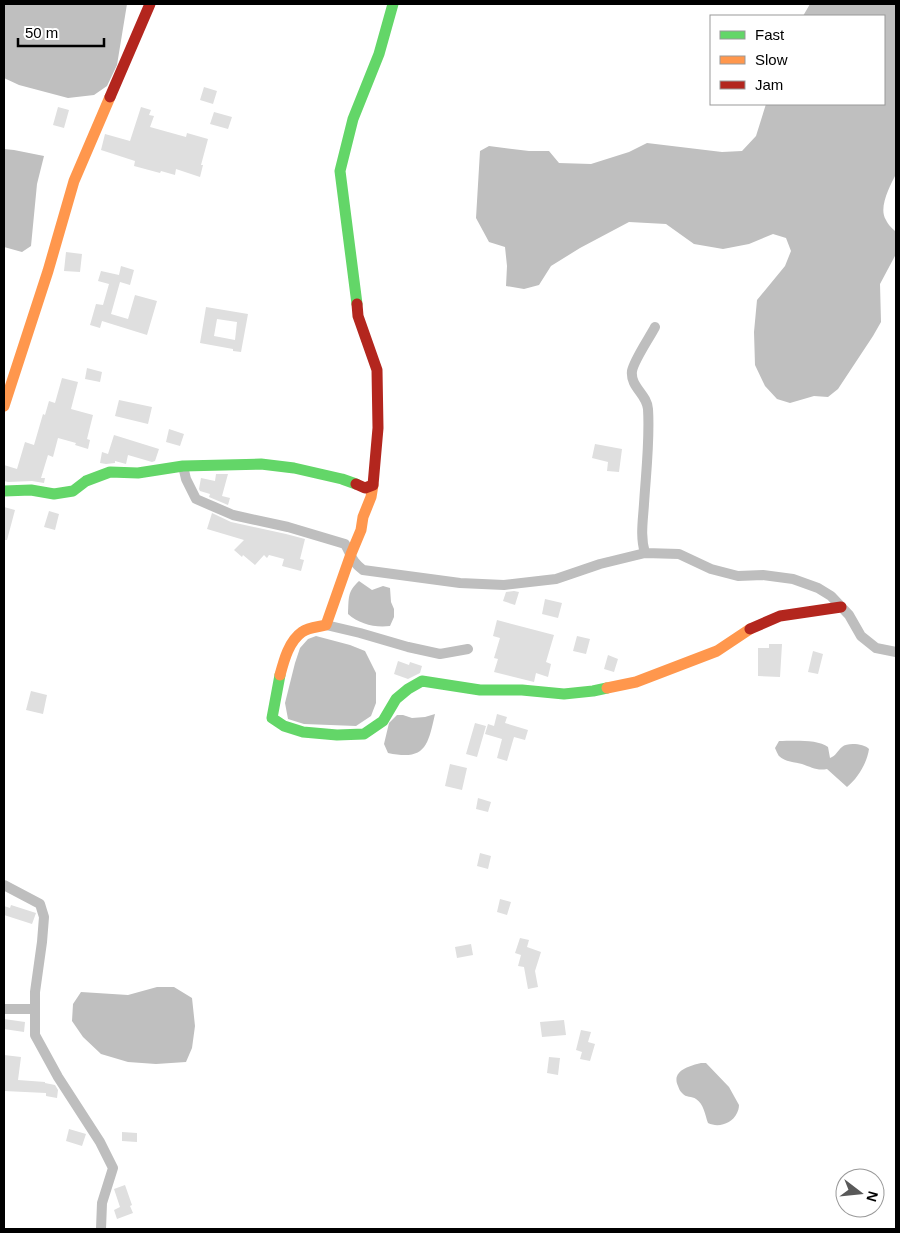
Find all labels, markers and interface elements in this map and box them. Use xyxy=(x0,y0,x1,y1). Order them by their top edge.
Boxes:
scale bar xyxy=(18,15,104,47)
legend xyxy=(710,15,885,105)
text: 50 m xyxy=(25,24,58,41)
text: Fast xyxy=(755,26,785,43)
text: Slow xyxy=(755,51,788,68)
text: Jam xyxy=(755,76,783,93)
north arrow xyxy=(835,1168,885,1218)
text: N xyxy=(863,1190,882,1204)

